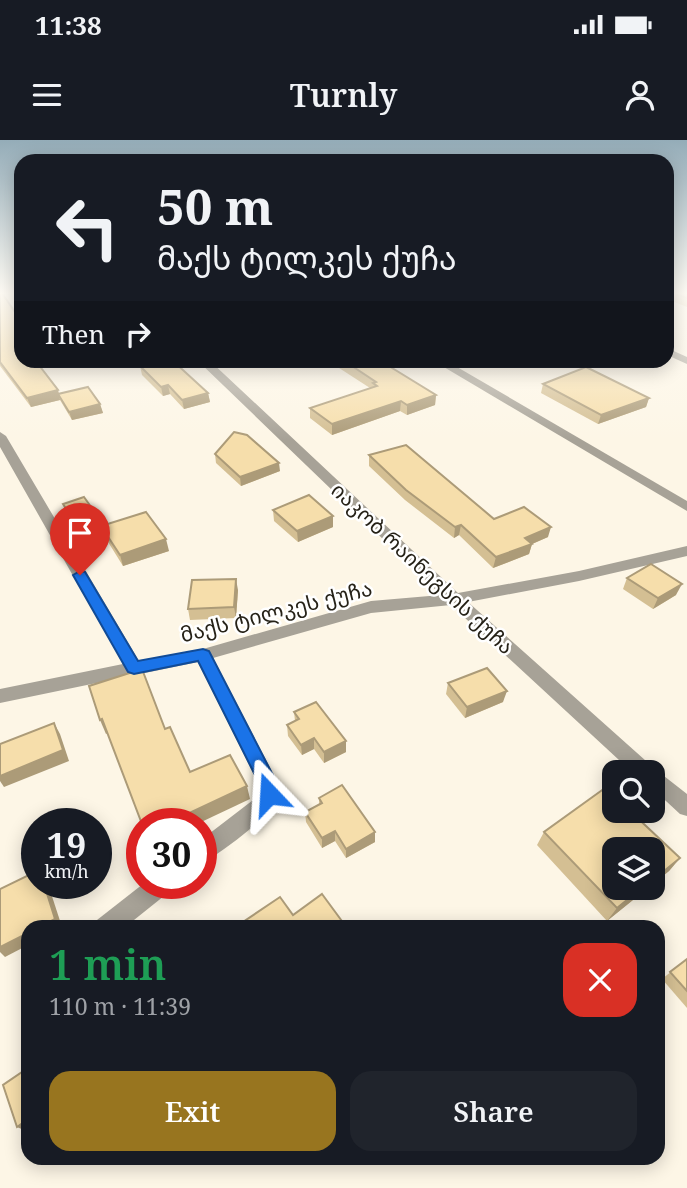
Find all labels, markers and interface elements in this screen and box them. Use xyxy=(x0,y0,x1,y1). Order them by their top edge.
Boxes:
text: 11:38 xyxy=(35,7,102,43)
text: Turnly xyxy=(290,73,397,116)
icon: menu xyxy=(28,76,66,114)
icon: person xyxy=(621,76,659,114)
text: 50 m xyxy=(157,173,273,239)
icon: left xyxy=(42,182,133,273)
text: მაქს ტილკეს ქუჩა xyxy=(157,236,457,279)
icon: right xyxy=(119,315,157,353)
text: Then xyxy=(42,316,105,352)
street label: იაკობ რაინეგსის ქუჩა xyxy=(326,476,520,660)
pin xyxy=(50,503,110,575)
icon: arrive xyxy=(61,514,99,552)
street label: მაქს ტილკეს ქუჩა xyxy=(177,574,375,648)
position arrow xyxy=(232,757,306,831)
map controls xyxy=(602,760,665,900)
button: search xyxy=(602,760,665,823)
speed limit sign: 30 xyxy=(126,808,217,899)
text: 19 xyxy=(47,821,86,868)
button: layers xyxy=(602,837,665,900)
text: km/h xyxy=(44,859,89,883)
text: 1 min xyxy=(49,935,166,992)
button: close xyxy=(563,943,637,1017)
text: 110 m · 11:39 xyxy=(49,990,191,1022)
button: Exit xyxy=(49,1071,336,1151)
button: Share xyxy=(350,1071,637,1151)

